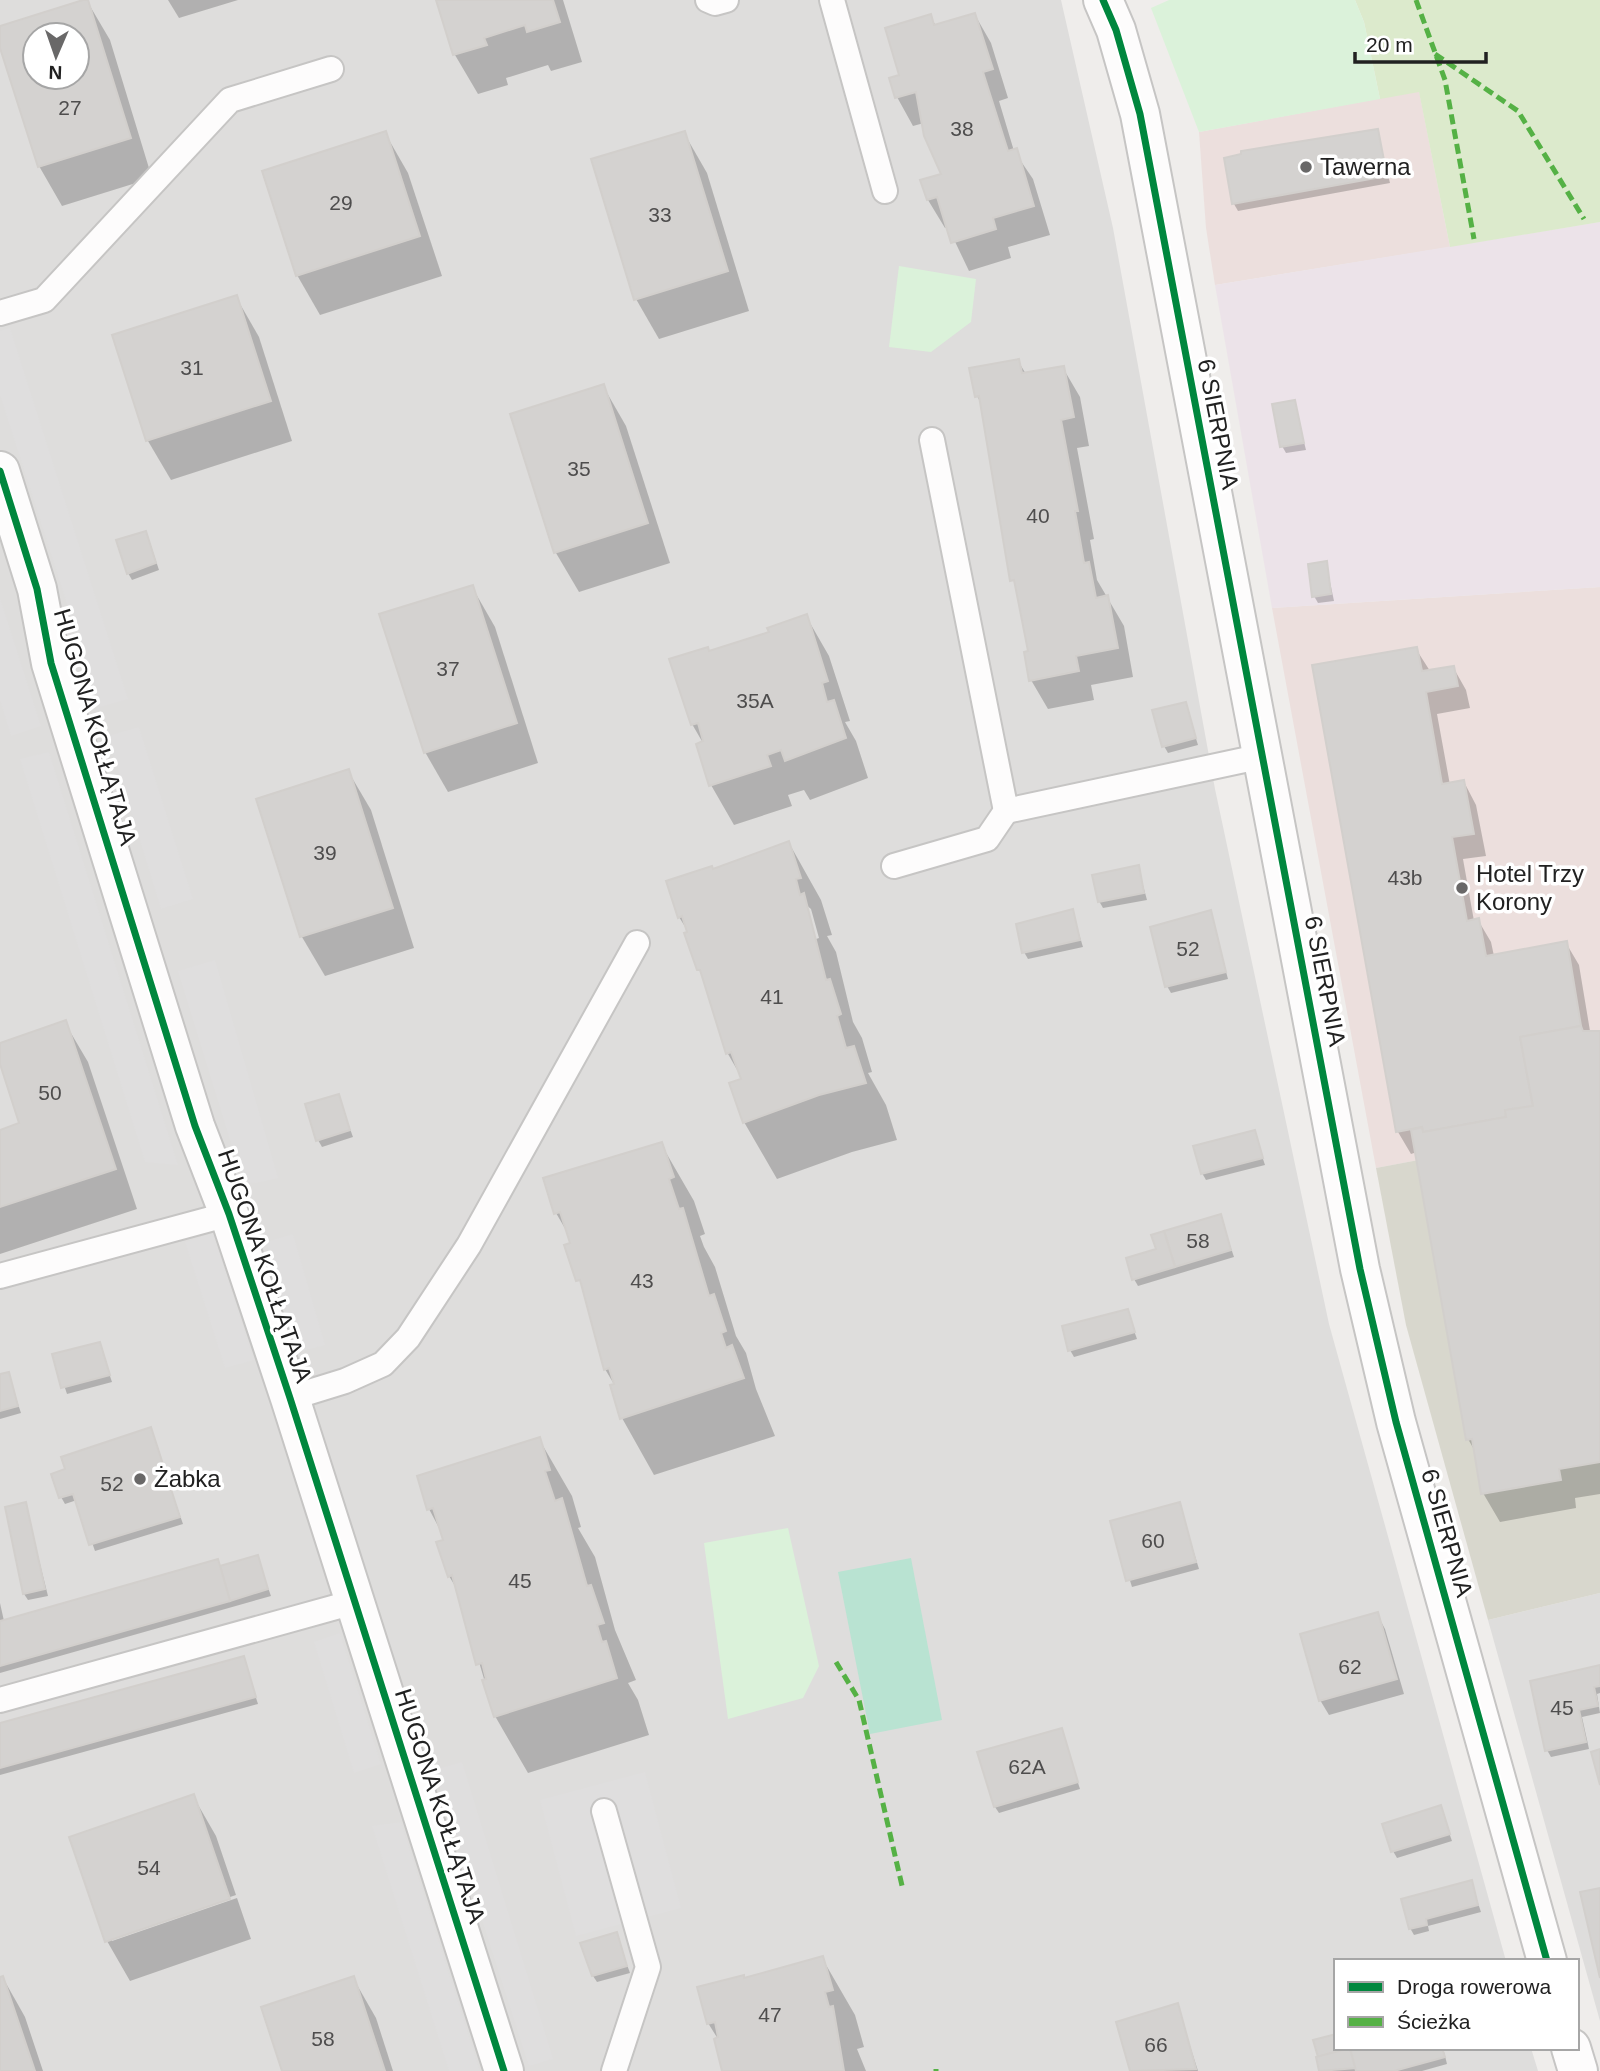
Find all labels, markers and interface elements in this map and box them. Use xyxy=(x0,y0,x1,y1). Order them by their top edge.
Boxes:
north arrow xyxy=(21,21,91,91)
scale bar xyxy=(1355,21,1486,65)
text: 20 m xyxy=(1366,33,1413,56)
text: N xyxy=(48,62,63,83)
house number: 27 xyxy=(58,96,82,119)
house number: 38 xyxy=(950,117,974,140)
place label: Tawerna xyxy=(1320,153,1411,180)
marker: Tawerna xyxy=(1298,159,1314,175)
house number: 29 xyxy=(329,191,353,214)
house number: 33 xyxy=(648,203,672,226)
house number: 31 xyxy=(180,356,204,379)
street label: 6 SIERPNIA xyxy=(1193,357,1244,491)
house number: 35 xyxy=(567,457,591,480)
house number: 40 xyxy=(1026,504,1050,527)
street label: HUGONA KOŁŁĄTAJA xyxy=(49,605,142,848)
house number: 37 xyxy=(436,657,460,680)
house number: 35A xyxy=(736,689,774,712)
house number: 39 xyxy=(313,841,337,864)
place label: Hotel Trzy Korony xyxy=(1476,860,1584,915)
house number: 43b xyxy=(1387,866,1423,889)
marker: Hotel Trzy Korony xyxy=(1454,880,1470,896)
street label: 6 SIERPNIA xyxy=(1300,914,1351,1048)
house number: 52 xyxy=(1176,937,1200,960)
house number: 41 xyxy=(760,985,784,1008)
house number: 50 xyxy=(38,1081,62,1104)
street label: HUGONA KOŁŁĄTAJA xyxy=(213,1146,318,1386)
house number: 58 xyxy=(1186,1229,1210,1252)
house number: 43 xyxy=(630,1269,654,1292)
place label: Żabka xyxy=(154,1465,221,1492)
street label: 6 SIERPNIA xyxy=(1416,1466,1479,1600)
marker: Żabka xyxy=(132,1471,148,1487)
house number: 52 xyxy=(100,1472,124,1495)
house number: 60 xyxy=(1141,1529,1165,1552)
house number: 45 xyxy=(508,1569,532,1592)
house number: 62 xyxy=(1338,1655,1362,1678)
street label: HUGONA KOŁŁĄTAJA xyxy=(390,1685,491,1927)
house number: 45 xyxy=(1550,1696,1574,1719)
house number: 62A xyxy=(1008,1755,1046,1778)
house number: 54 xyxy=(137,1856,161,1879)
legend xyxy=(1334,1959,1579,2050)
text: Droga rowerowa xyxy=(1397,1975,1551,1998)
house number: 47 xyxy=(758,2003,782,2026)
text: Ścieżka xyxy=(1397,2010,1471,2033)
house number: 58 xyxy=(311,2027,335,2050)
house number: 66 xyxy=(1144,2033,1168,2056)

